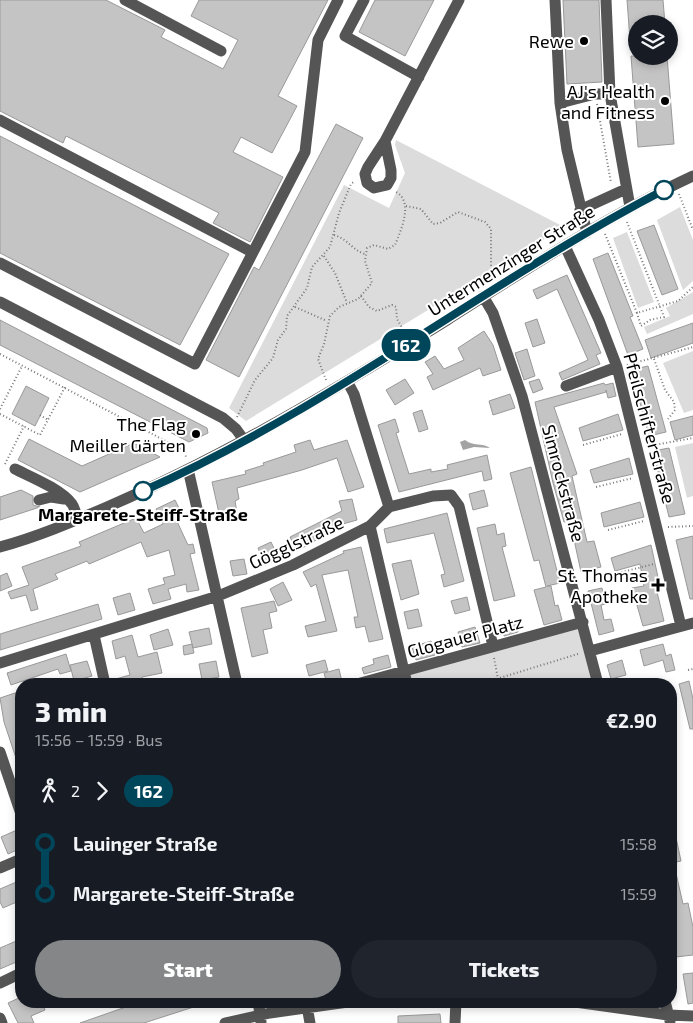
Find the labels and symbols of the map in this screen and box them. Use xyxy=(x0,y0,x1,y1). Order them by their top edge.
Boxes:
place label: Rewe xyxy=(529,30,574,52)
marker: Rewe xyxy=(578,35,590,47)
place label: AJ's Health and Fitness xyxy=(561,80,655,123)
marker: AJ's Health and Fitness xyxy=(659,95,671,107)
unlabelled marker xyxy=(654,180,674,200)
street label: Untermenzinger Straße xyxy=(424,200,598,320)
line badge: 162 xyxy=(377,329,435,361)
street label: Pfeilschifterstraße xyxy=(619,350,681,506)
place label: The Flag Meiller Gärten xyxy=(69,413,186,456)
street label: Simrockstraße xyxy=(538,422,590,544)
marker: The Flag Meiller Gärten xyxy=(190,428,202,440)
marker: Margarete-Steiff-Straße xyxy=(133,481,153,501)
place label: Margarete-Steiff-Straße xyxy=(38,503,248,525)
street label: Gögglstraße xyxy=(245,511,347,573)
place label: St. Thomas Apotheke xyxy=(557,564,648,607)
marker: St. Thomas Apotheke xyxy=(652,579,664,591)
street label: Glogauer Platz xyxy=(404,610,526,662)

